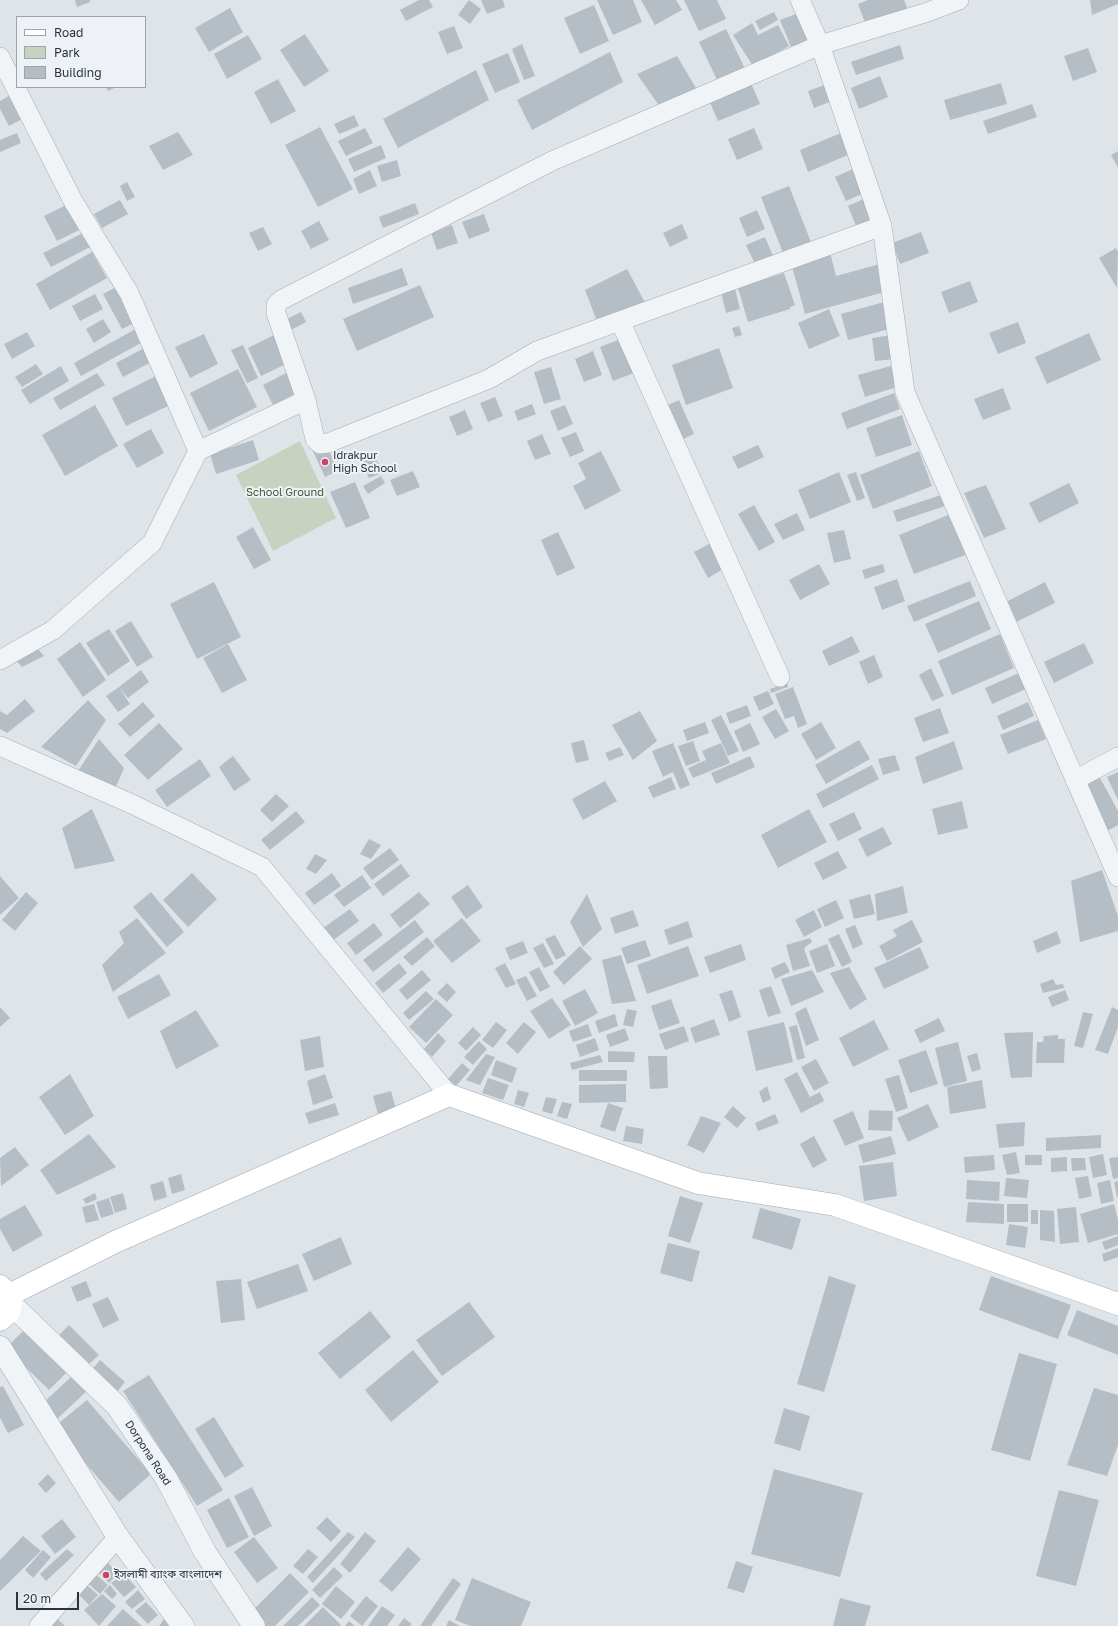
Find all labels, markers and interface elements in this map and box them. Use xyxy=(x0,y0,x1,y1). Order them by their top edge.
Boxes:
legend xyxy=(16,16,146,88)
text: Road xyxy=(54,25,83,40)
text: Park xyxy=(54,45,80,60)
text: Building xyxy=(54,65,102,80)
place label: Idrakpur High School xyxy=(333,449,397,475)
marker: Idrakpur High School xyxy=(320,457,330,467)
park label: School Ground xyxy=(246,486,324,500)
street label: Dorpona Road xyxy=(122,1418,174,1488)
place label: ইসলামী ব্যাংক বাংলাদেশ xyxy=(114,1568,222,1582)
marker: ইসলামী ব্যাংক বাংলাদেশ xyxy=(101,1570,111,1580)
scale bar xyxy=(18,1584,81,1610)
text: 20 m xyxy=(23,1591,51,1606)

